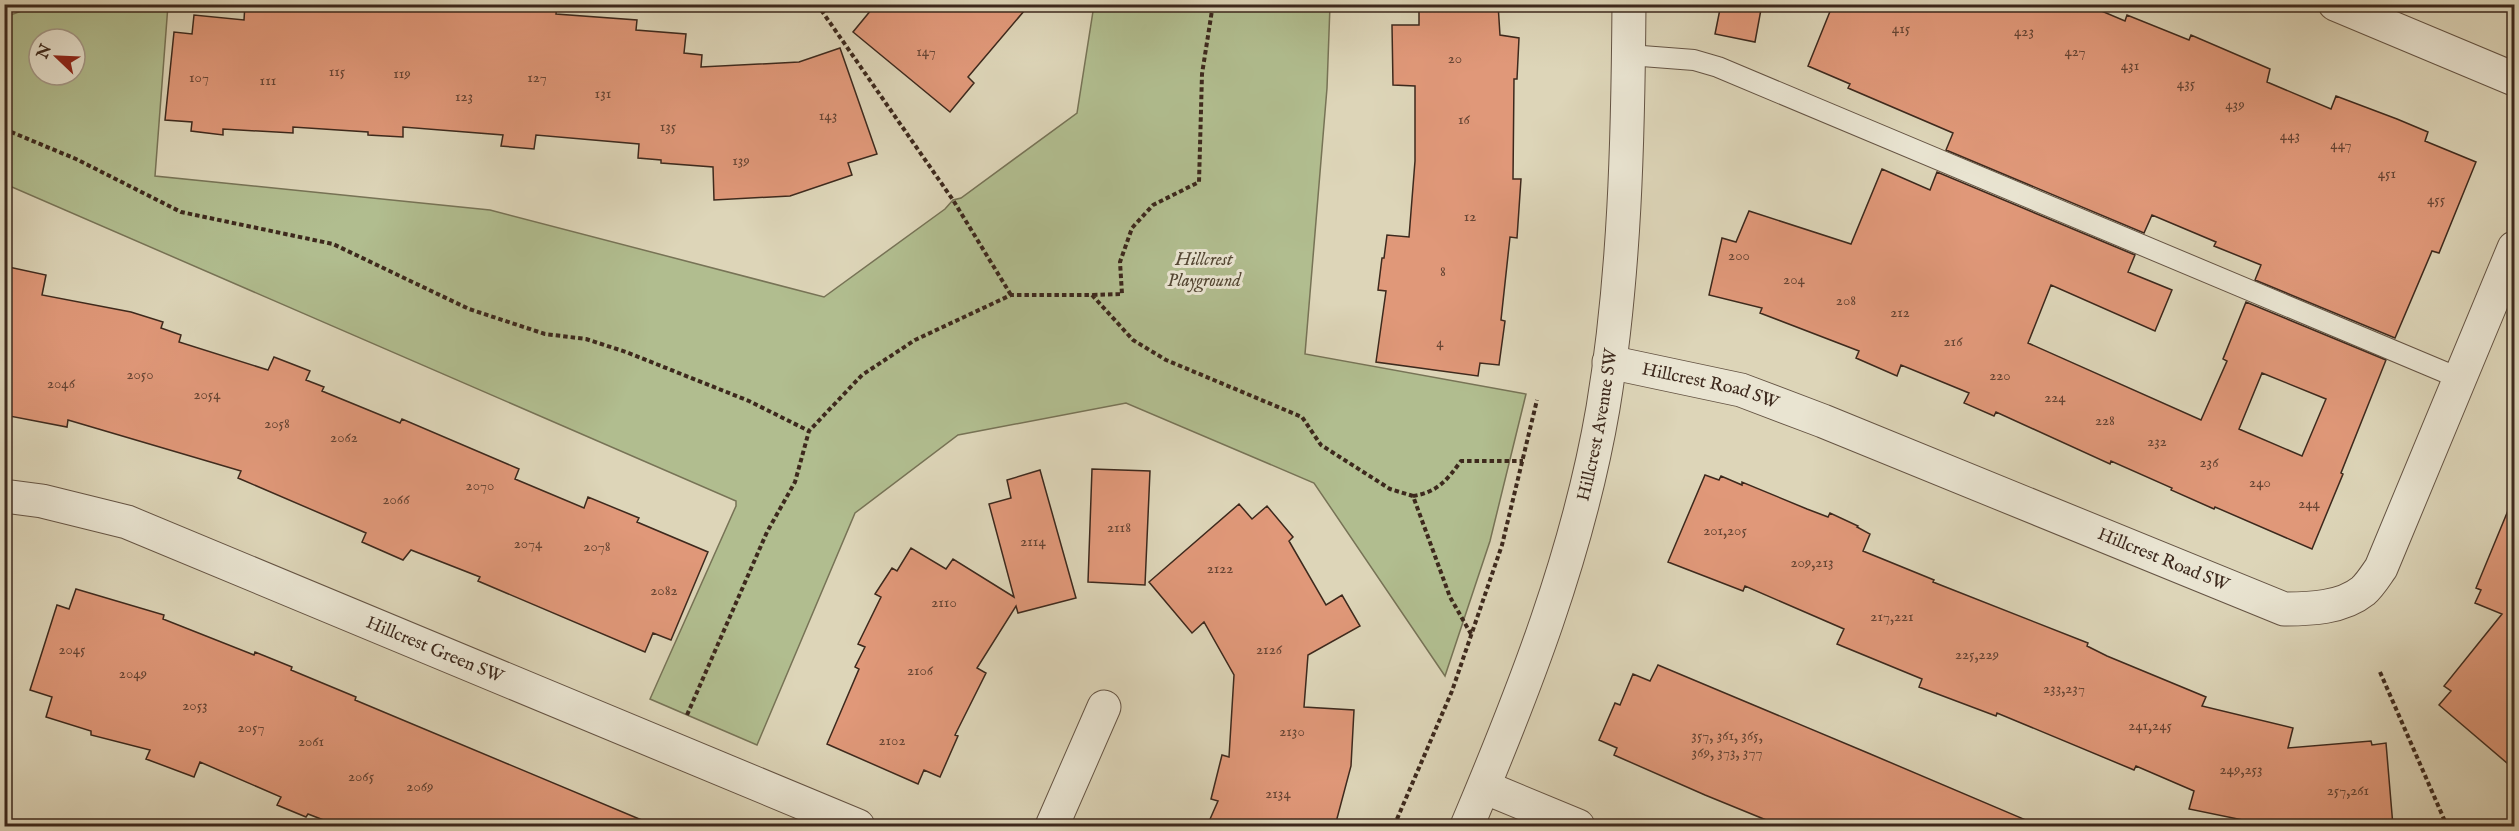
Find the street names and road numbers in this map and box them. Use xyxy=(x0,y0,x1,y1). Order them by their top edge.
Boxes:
street label: Hillcrest Avenue SW xyxy=(1572,347,1623,504)
street label: Hillcrest Road SW xyxy=(1640,358,1782,415)
street label: Hillcrest Road SW xyxy=(2094,523,2233,597)
street label: Hillcrest Green SW xyxy=(363,611,507,689)

